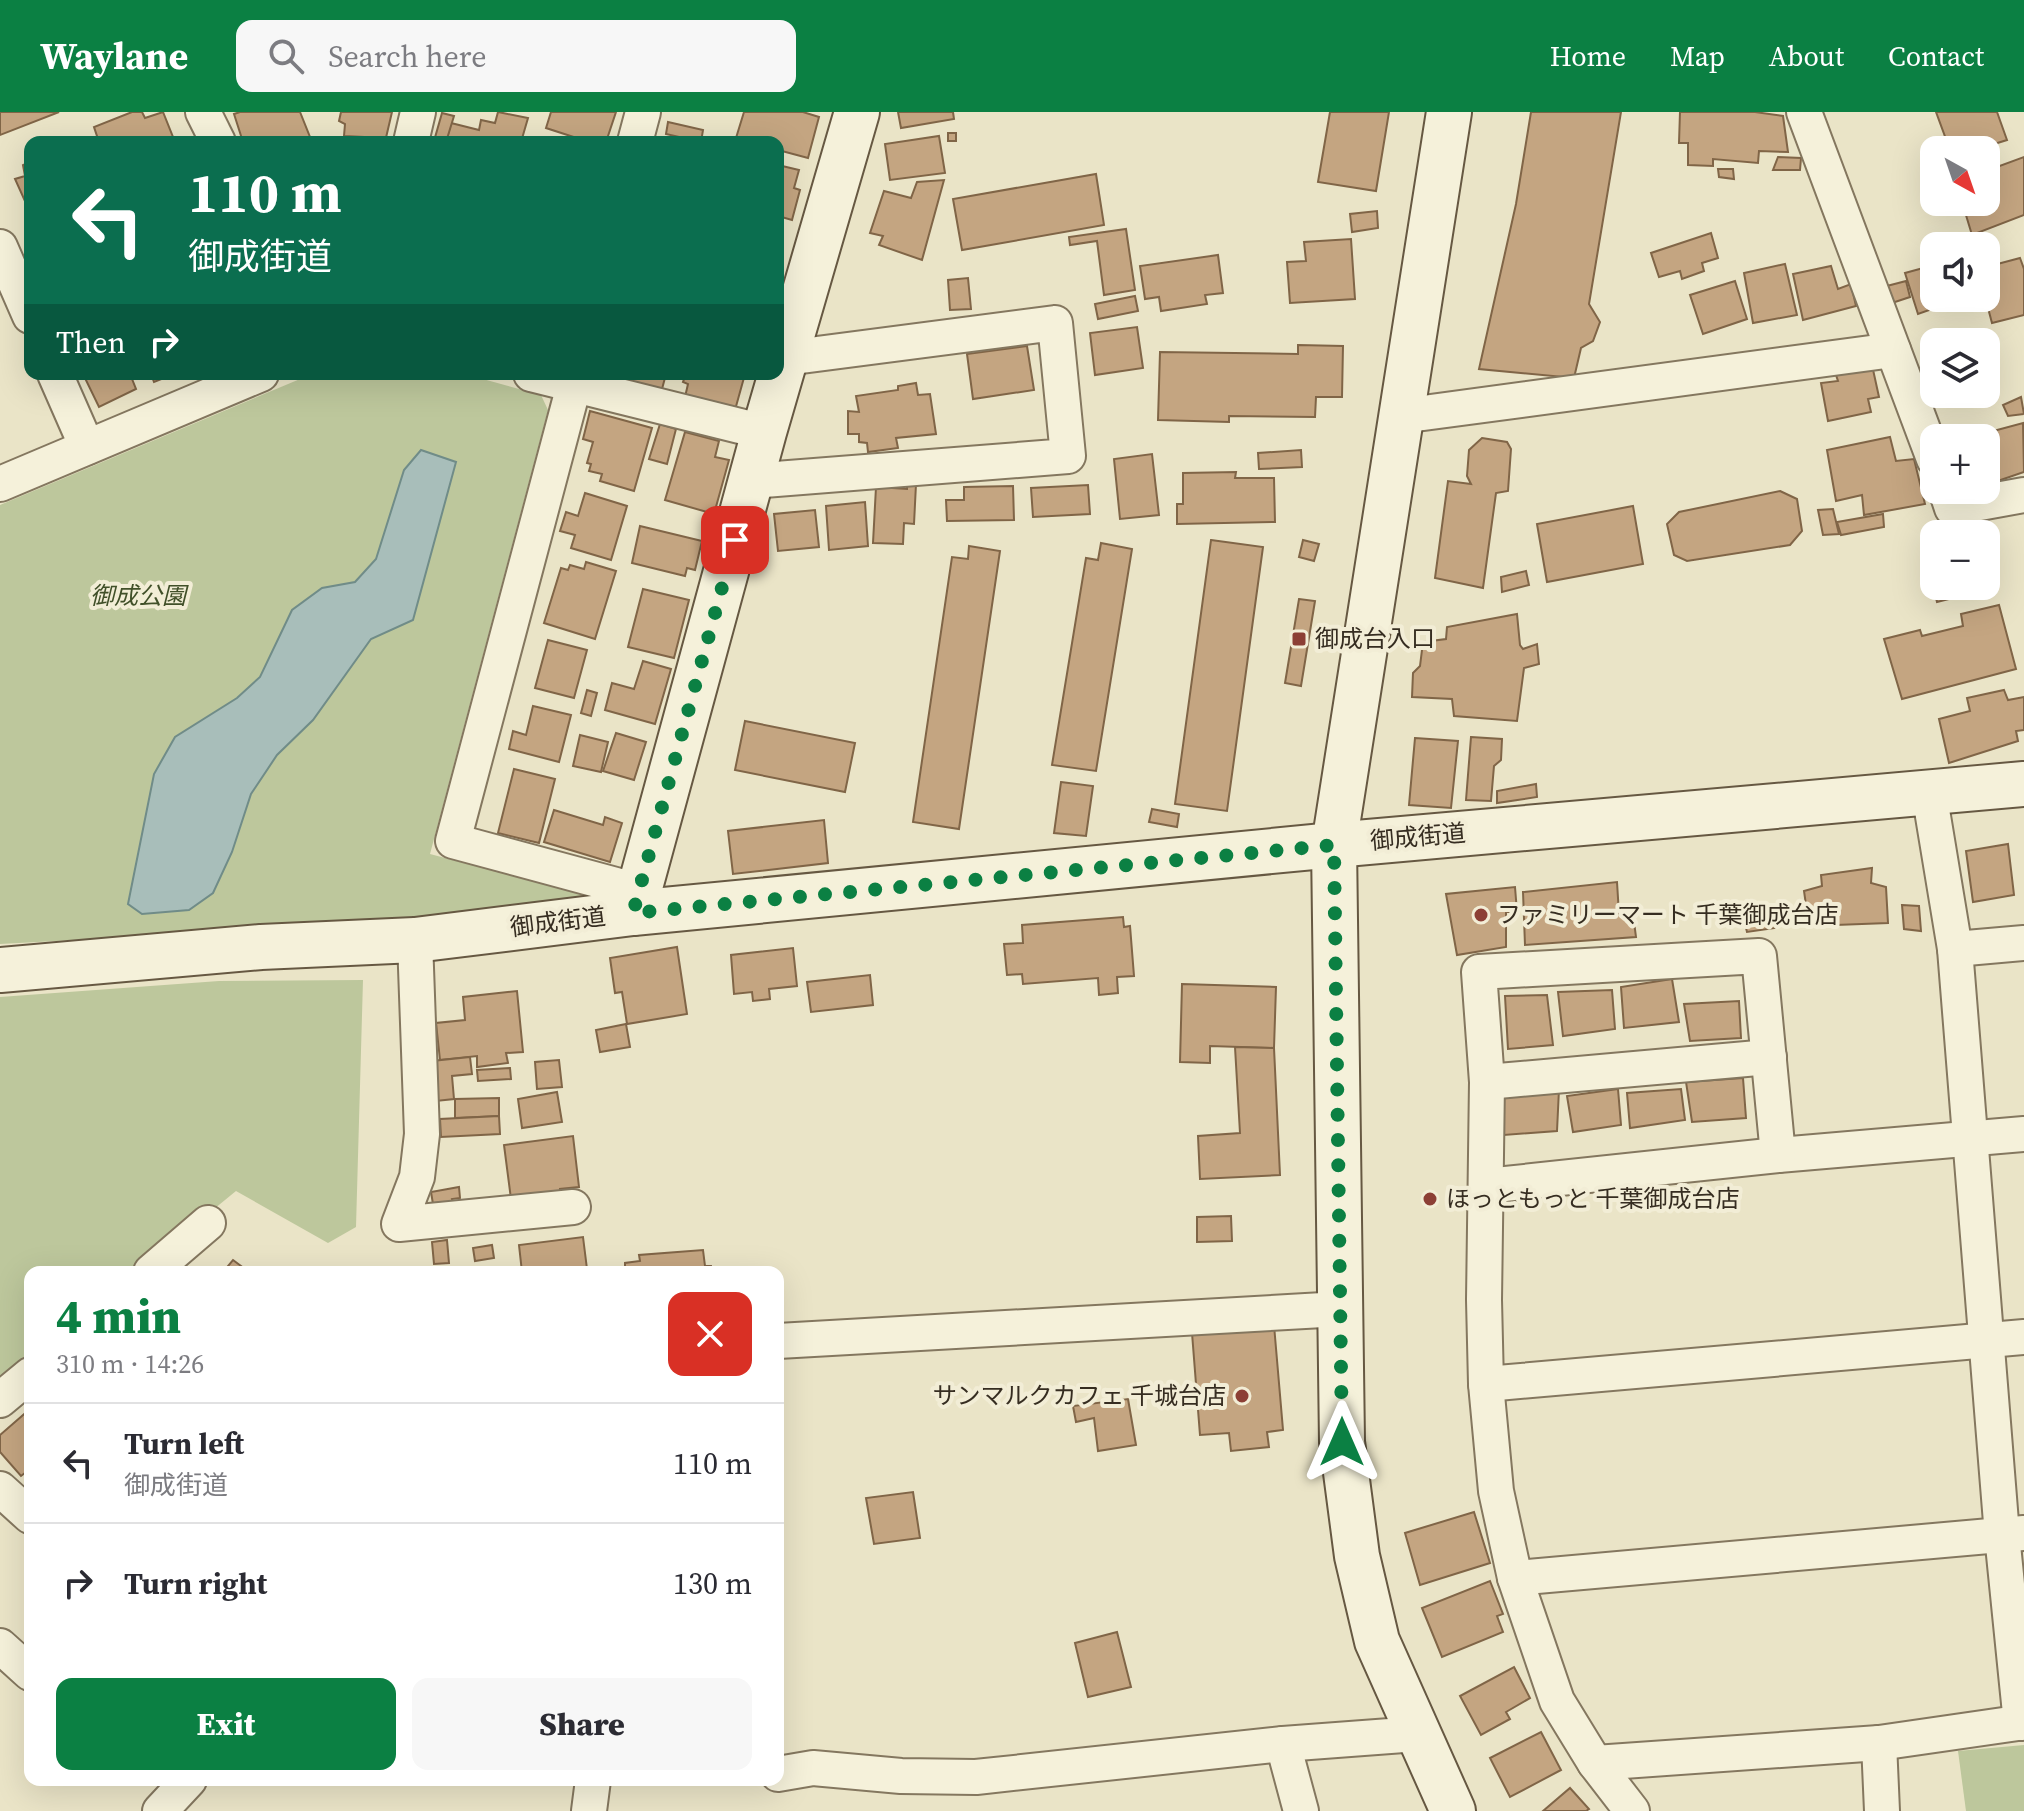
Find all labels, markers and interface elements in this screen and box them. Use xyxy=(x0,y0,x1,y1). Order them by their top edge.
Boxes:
search box xyxy=(236,20,796,92)
text: Waylane xyxy=(40,30,188,82)
icon: search xyxy=(264,34,308,78)
text: Search here xyxy=(328,36,486,77)
text: Home xyxy=(1550,37,1626,75)
text: Map xyxy=(1670,37,1725,75)
text: About xyxy=(1769,37,1844,75)
text: Contact xyxy=(1888,37,1984,75)
north arrow xyxy=(1920,136,2000,216)
map controls xyxy=(1920,136,2000,600)
text: 110 m xyxy=(188,154,342,231)
icon: left xyxy=(56,168,160,272)
text: 御成街道 xyxy=(188,232,332,281)
button: sound xyxy=(1920,232,2000,312)
icon: right xyxy=(142,320,186,364)
text: Then xyxy=(56,322,126,363)
button: layers xyxy=(1920,328,2000,408)
button: + xyxy=(1920,424,2000,504)
pin xyxy=(701,506,769,574)
icon: arrive xyxy=(713,518,757,562)
button: − xyxy=(1920,520,2000,600)
park label: 御成公園 xyxy=(90,579,189,612)
place label: 御成台入口 xyxy=(1315,622,1435,655)
marker: 御成台入口 xyxy=(1290,630,1308,648)
street label: 御成街道 xyxy=(1369,816,1467,857)
place label: ファミリーマート 千葉御成台店 xyxy=(1497,898,1839,931)
street label: 御成街道 xyxy=(508,899,608,944)
marker: ファミリーマート 千葉御成台店 xyxy=(1472,906,1490,924)
place label: ほっともっと 千葉御成台店 xyxy=(1446,1182,1740,1215)
marker: ほっともっと 千葉御成台店 xyxy=(1421,1190,1439,1208)
text: 4 min xyxy=(56,1283,181,1349)
button: close xyxy=(668,1292,752,1376)
text: 310 m · 14:26 xyxy=(56,1346,204,1382)
place label: サンマルクカフェ 千城台店 xyxy=(932,1379,1226,1412)
marker: サンマルクカフェ 千城台店 xyxy=(1233,1387,1251,1405)
position arrow xyxy=(1300,1400,1384,1484)
text: Turn left xyxy=(124,1423,244,1464)
icon: left xyxy=(56,1441,100,1485)
text: 110 m xyxy=(673,1443,752,1484)
text: 御成街道 xyxy=(124,1467,228,1503)
icon: right xyxy=(56,1561,100,1605)
text: Turn right xyxy=(124,1563,267,1604)
text: 130 m xyxy=(673,1563,752,1604)
button: Exit xyxy=(56,1678,396,1770)
button: Share xyxy=(412,1678,752,1770)

